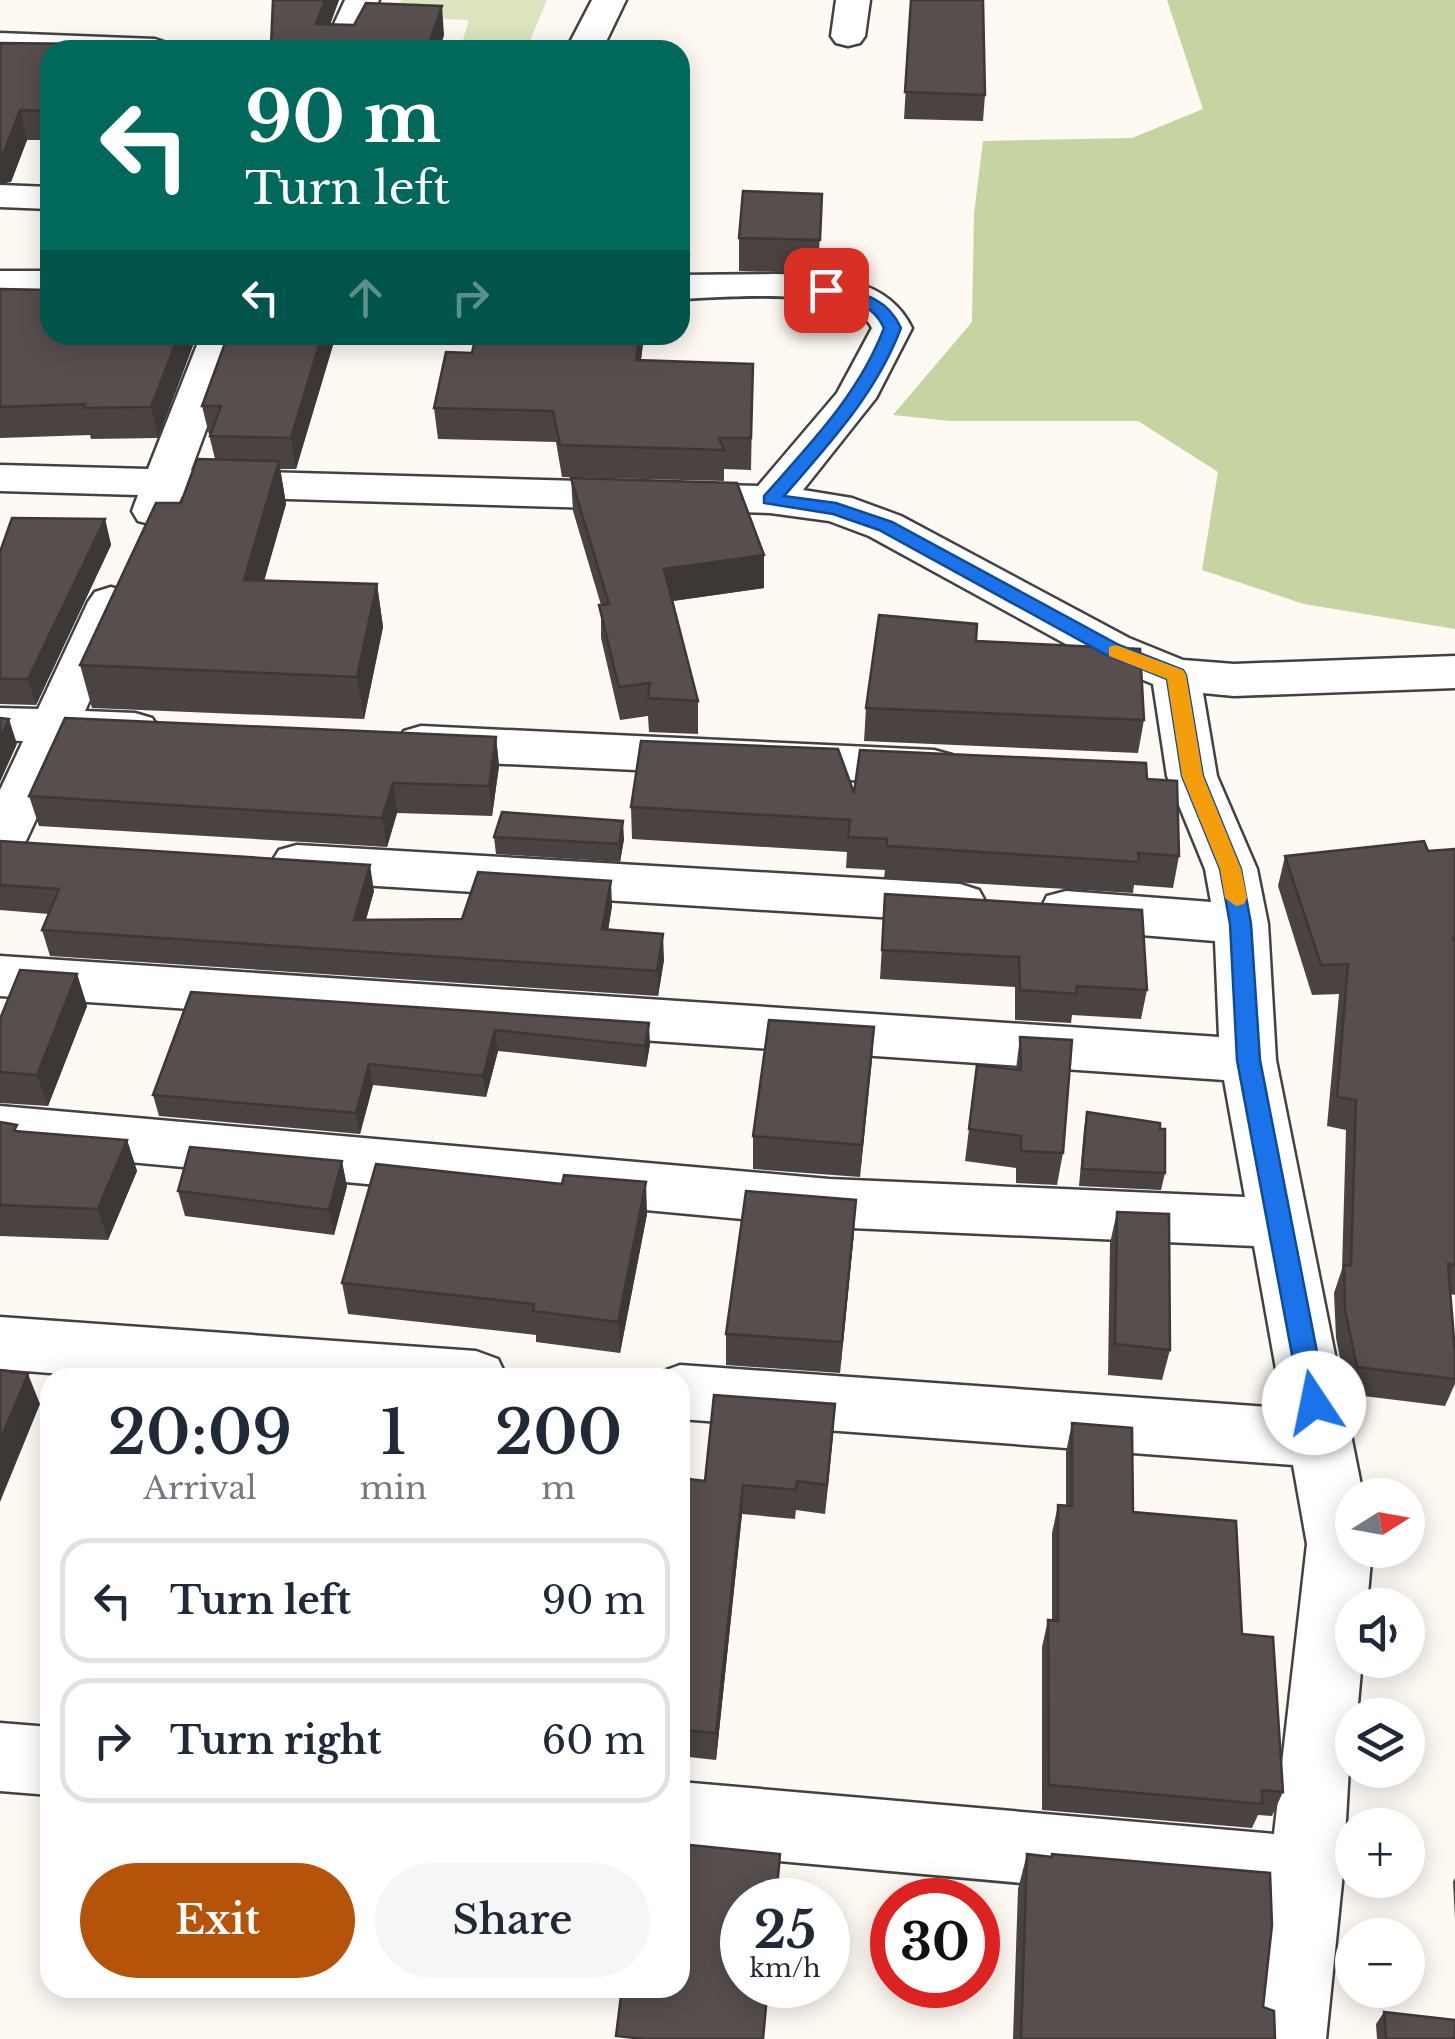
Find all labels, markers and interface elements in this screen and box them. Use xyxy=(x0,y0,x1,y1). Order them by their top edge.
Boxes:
text: 90 m xyxy=(245,74,441,161)
icon: left xyxy=(80,80,210,210)
text: Turn left xyxy=(245,160,450,216)
pin xyxy=(784,248,869,333)
icon: arrive xyxy=(799,263,854,318)
icon: left xyxy=(233,270,288,325)
icon: ahead xyxy=(338,270,393,325)
icon: right xyxy=(443,270,498,325)
position arrow xyxy=(1262,1351,1366,1455)
text: 20:09 xyxy=(108,1396,292,1470)
text: 1 xyxy=(380,1396,407,1470)
text: 200 xyxy=(495,1396,622,1470)
text: Arrival xyxy=(143,1468,257,1508)
text: min xyxy=(360,1468,427,1508)
text: m xyxy=(541,1468,576,1508)
north arrow xyxy=(1335,1478,1425,1568)
map controls xyxy=(1335,1478,1425,2008)
icon: left xyxy=(85,1573,140,1628)
text: Turn left xyxy=(170,1577,351,1624)
text: 90 m xyxy=(542,1577,645,1624)
button: sound xyxy=(1335,1588,1425,1678)
button: layers xyxy=(1335,1698,1425,1788)
icon: right xyxy=(85,1713,140,1768)
text: Turn right xyxy=(170,1717,381,1764)
text: 60 m xyxy=(542,1717,645,1764)
button: + xyxy=(1335,1808,1425,1898)
button: Exit xyxy=(80,1863,355,1978)
button: Share xyxy=(375,1863,650,1978)
speed limit sign: 30 xyxy=(870,1878,1000,2008)
text: 25 xyxy=(754,1899,816,1962)
button: − xyxy=(1335,1918,1425,2008)
text: km/h xyxy=(750,1953,820,1984)

